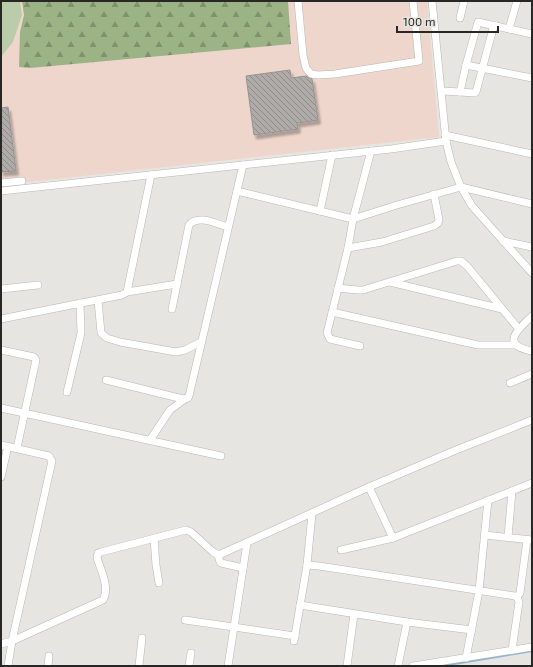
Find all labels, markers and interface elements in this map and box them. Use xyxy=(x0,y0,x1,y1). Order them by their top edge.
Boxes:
scale bar xyxy=(397,8,498,34)
text: 100 m xyxy=(403,14,435,28)

